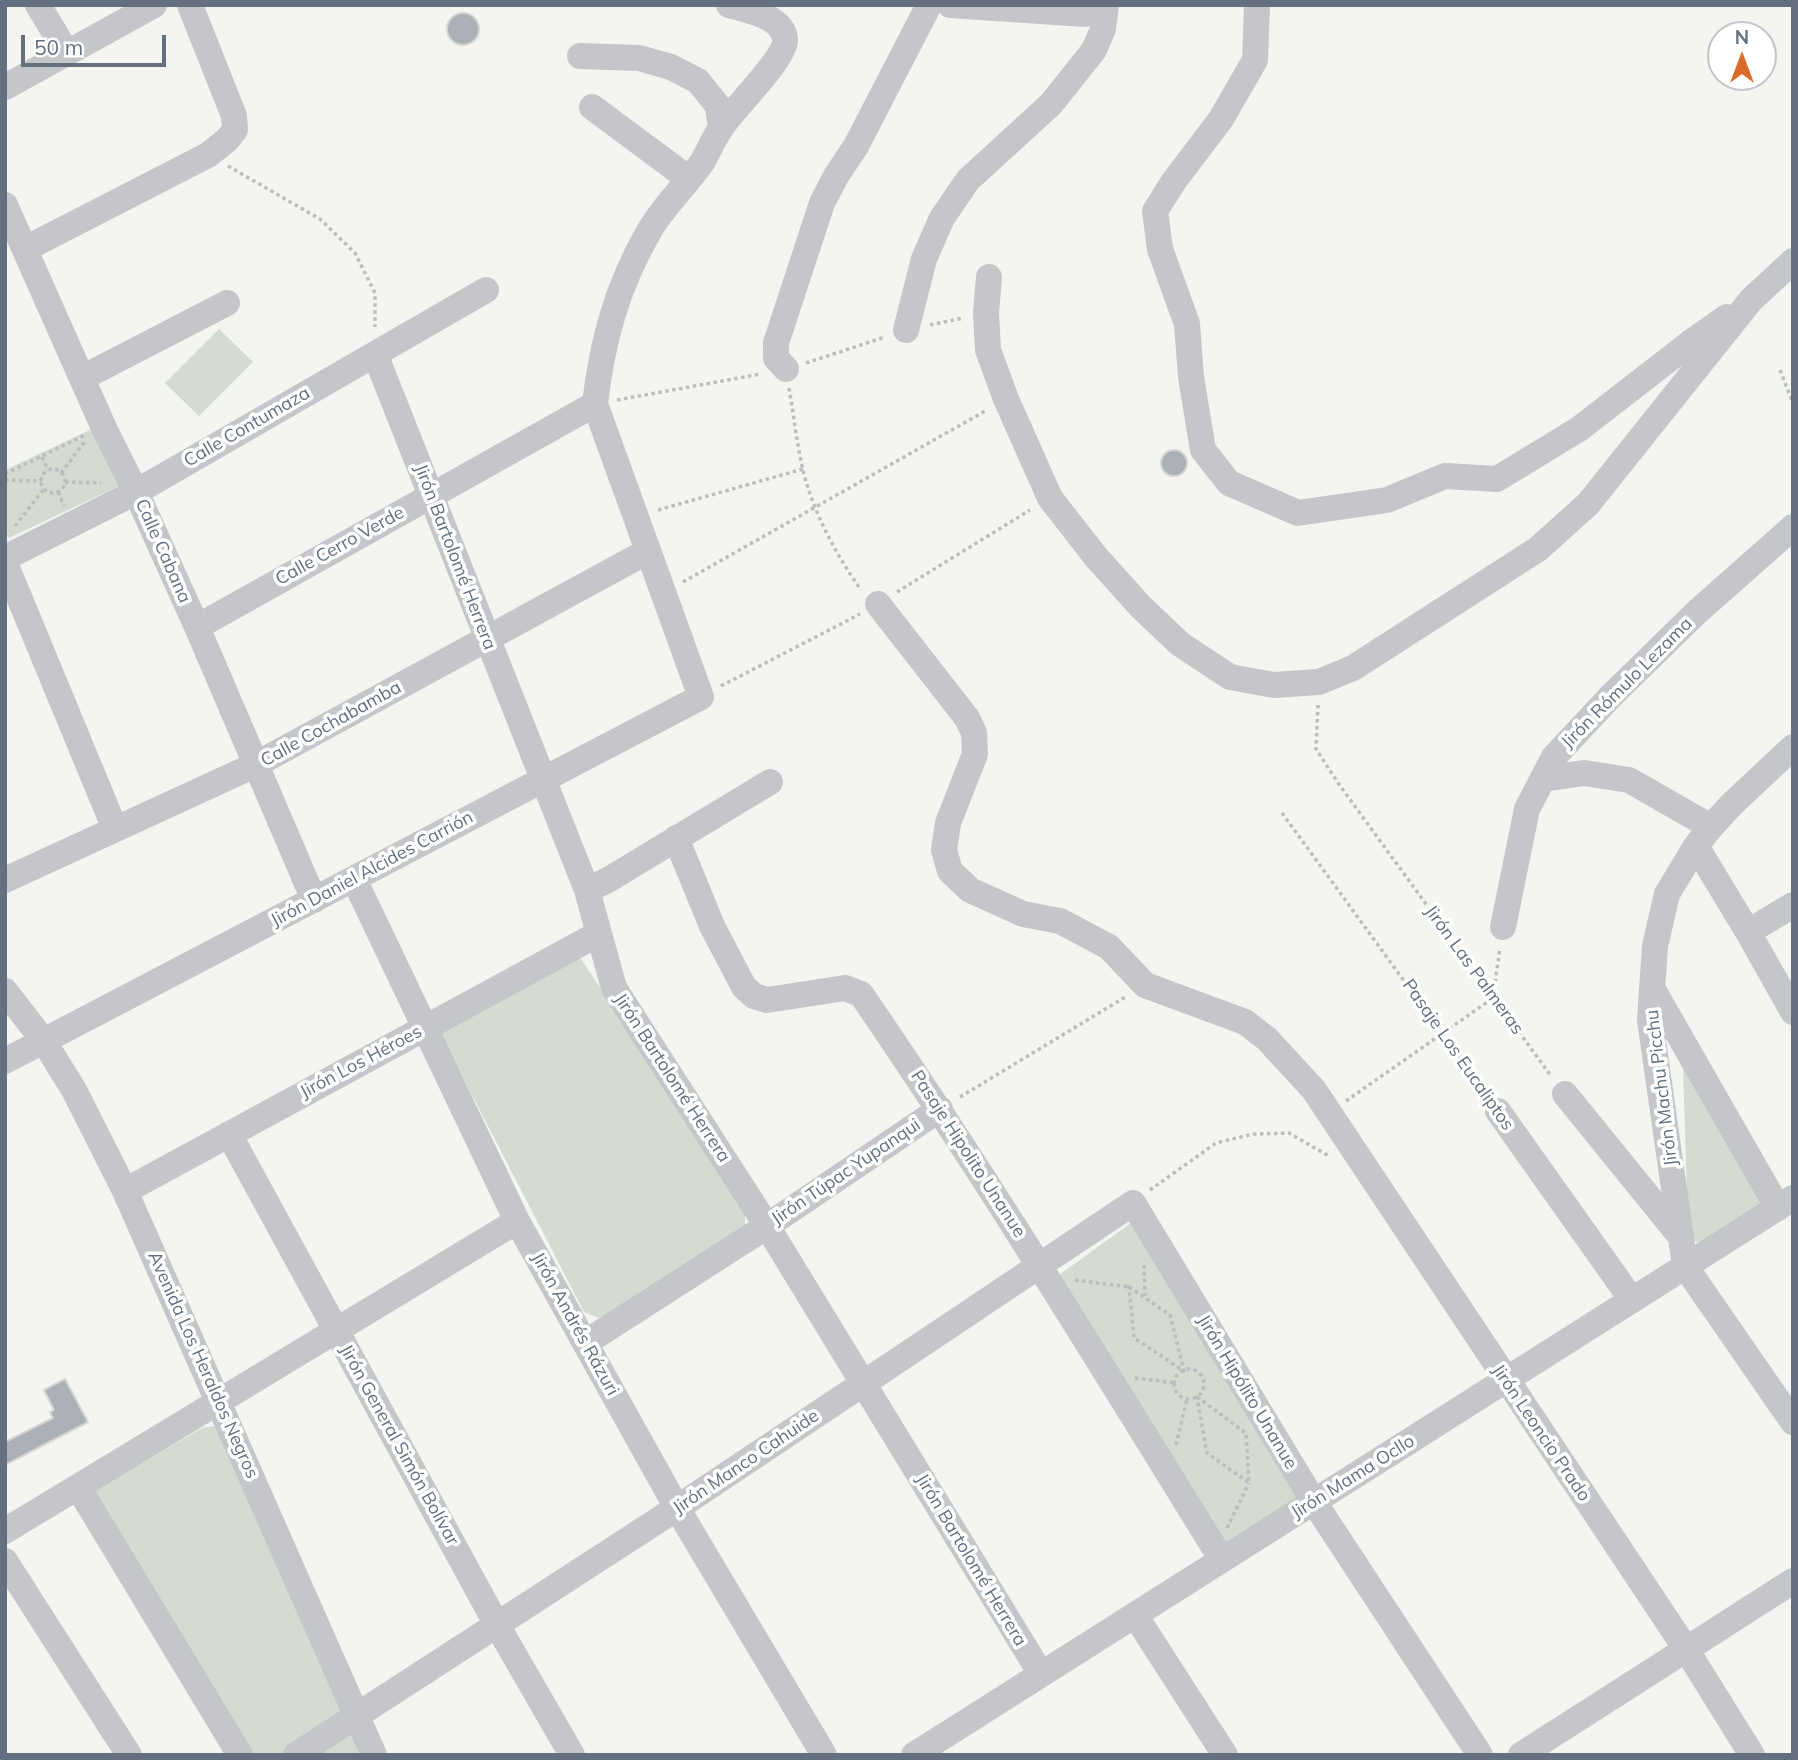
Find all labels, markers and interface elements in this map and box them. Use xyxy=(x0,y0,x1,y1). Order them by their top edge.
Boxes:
scale bar xyxy=(24,21,170,65)
north arrow xyxy=(1707,21,1777,91)
text: N xyxy=(1735,25,1749,49)
text: 50 m xyxy=(34,34,83,60)
street label: Calle Contumaza xyxy=(180,382,314,472)
street label: Jirón Bartolomé Herrera xyxy=(410,461,500,653)
street label: Calle Cabana xyxy=(130,496,196,606)
street label: Calle Cerro Verde xyxy=(272,502,408,590)
street label: Jirón Rómulo Lezama xyxy=(1557,613,1697,753)
street label: Calle Cochabamba xyxy=(257,676,405,772)
street label: Jirón Daniel Alcides Carrión xyxy=(267,806,477,932)
street label: Jirón Las Palmeras xyxy=(1420,901,1528,1039)
street label: Pasaje Los Eucaliptos xyxy=(1398,975,1518,1135)
street label: Jirón Bartolomé Herrera xyxy=(609,989,735,1167)
street label: Jirón Machu Picchu xyxy=(1642,1009,1682,1167)
street label: Jirón Los Héroes xyxy=(296,1021,426,1103)
street label: Pasaje Hipolito Unanue xyxy=(906,1066,1030,1242)
street label: Jirón Túpac Yupanqui xyxy=(767,1114,925,1230)
street label: Avenida Los Heraldos Negros xyxy=(143,1248,263,1482)
street label: Jirón Andrés Rázuri xyxy=(527,1249,623,1399)
street label: Jirón Hipólito Unanue xyxy=(1192,1311,1302,1473)
street label: Jirón General Simón Bolívar xyxy=(335,1341,463,1549)
street label: Jirón Leoncio Prado xyxy=(1487,1360,1595,1506)
street label: Jirón Manco Cahuide xyxy=(669,1405,823,1519)
street label: Jirón Mama Ocllo xyxy=(1287,1430,1419,1524)
street label: Jirón Bartolomé Herrera xyxy=(911,1470,1031,1650)

